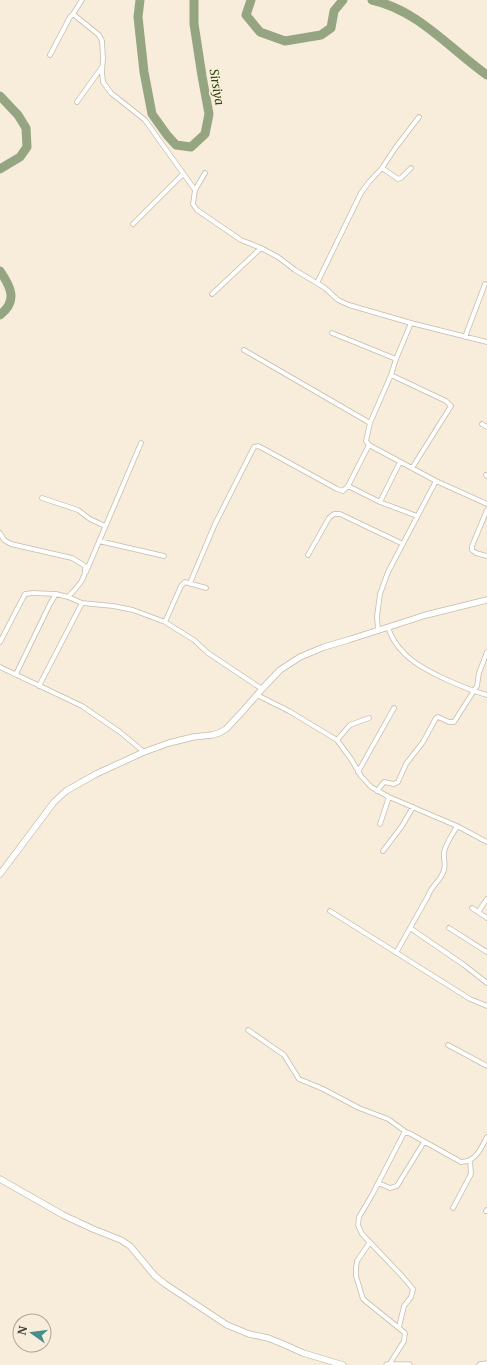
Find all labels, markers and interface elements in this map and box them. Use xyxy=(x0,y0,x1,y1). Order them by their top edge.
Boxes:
water label: Sirsiya xyxy=(206,68,228,106)
north arrow xyxy=(12,1313,52,1353)
text: N xyxy=(14,1324,30,1336)

